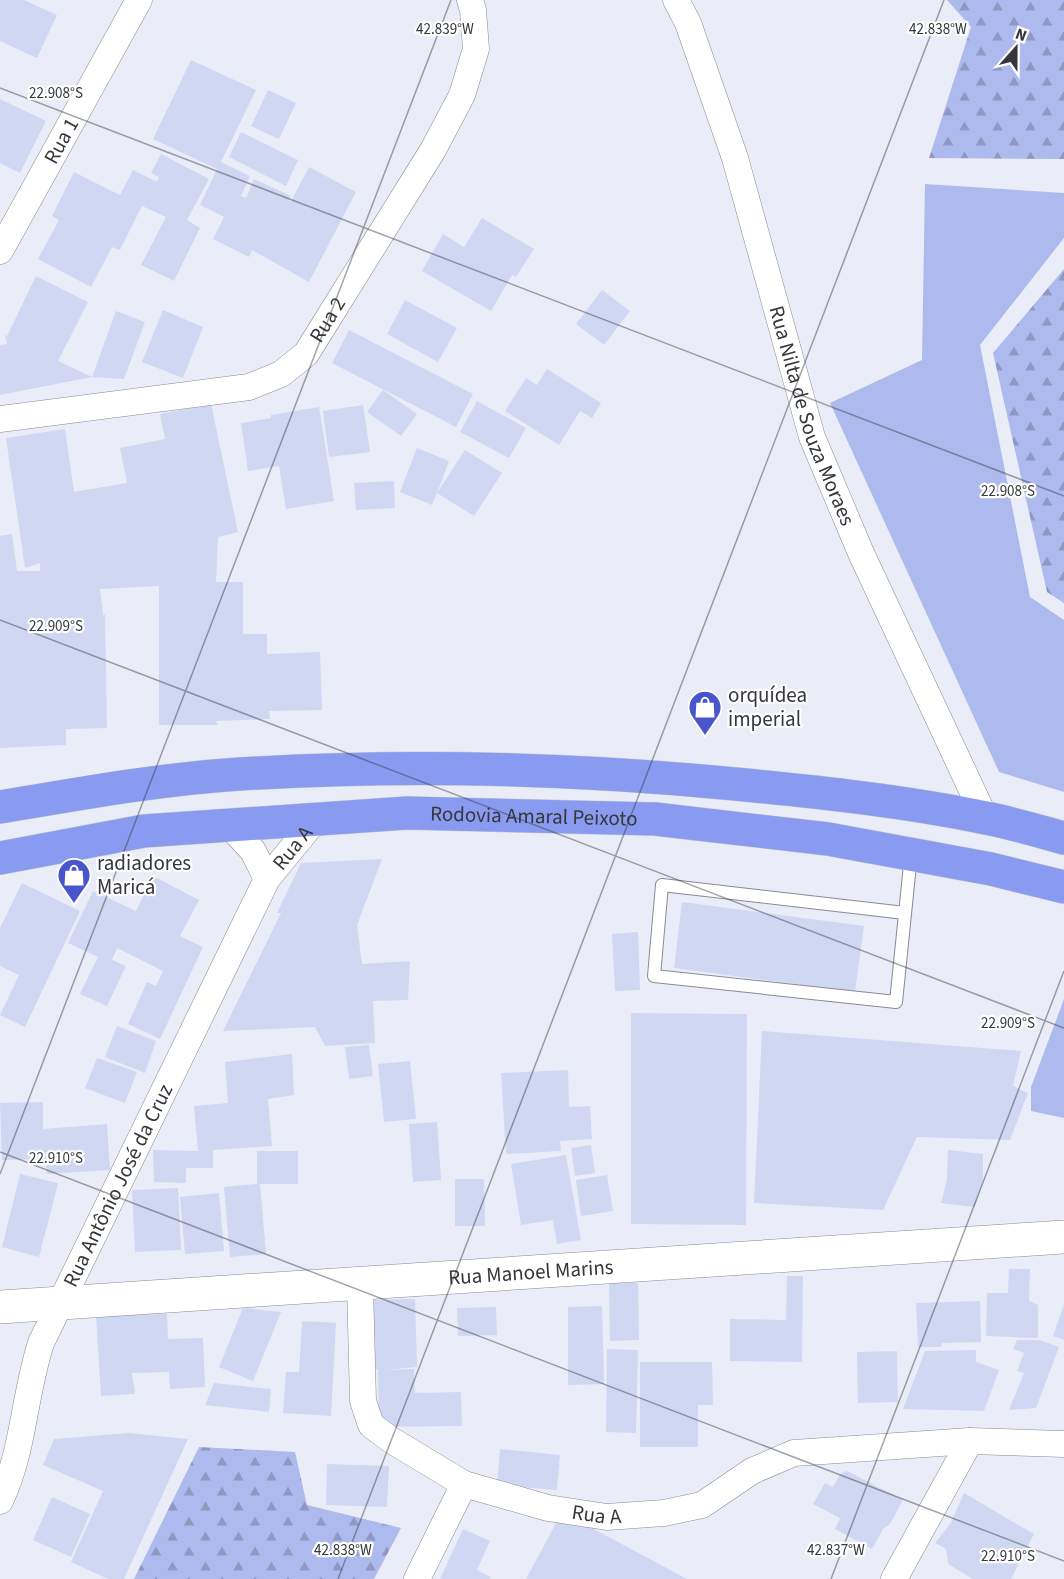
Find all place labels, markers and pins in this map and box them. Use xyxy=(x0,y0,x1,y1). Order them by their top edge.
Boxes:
place label: orquídea imperial xyxy=(728,680,807,734)
shop icon: orquídea imperial xyxy=(687,689,723,736)
place label: radiadores Maricá xyxy=(97,848,191,902)
shop icon: radiadores Maricá xyxy=(56,857,92,904)

